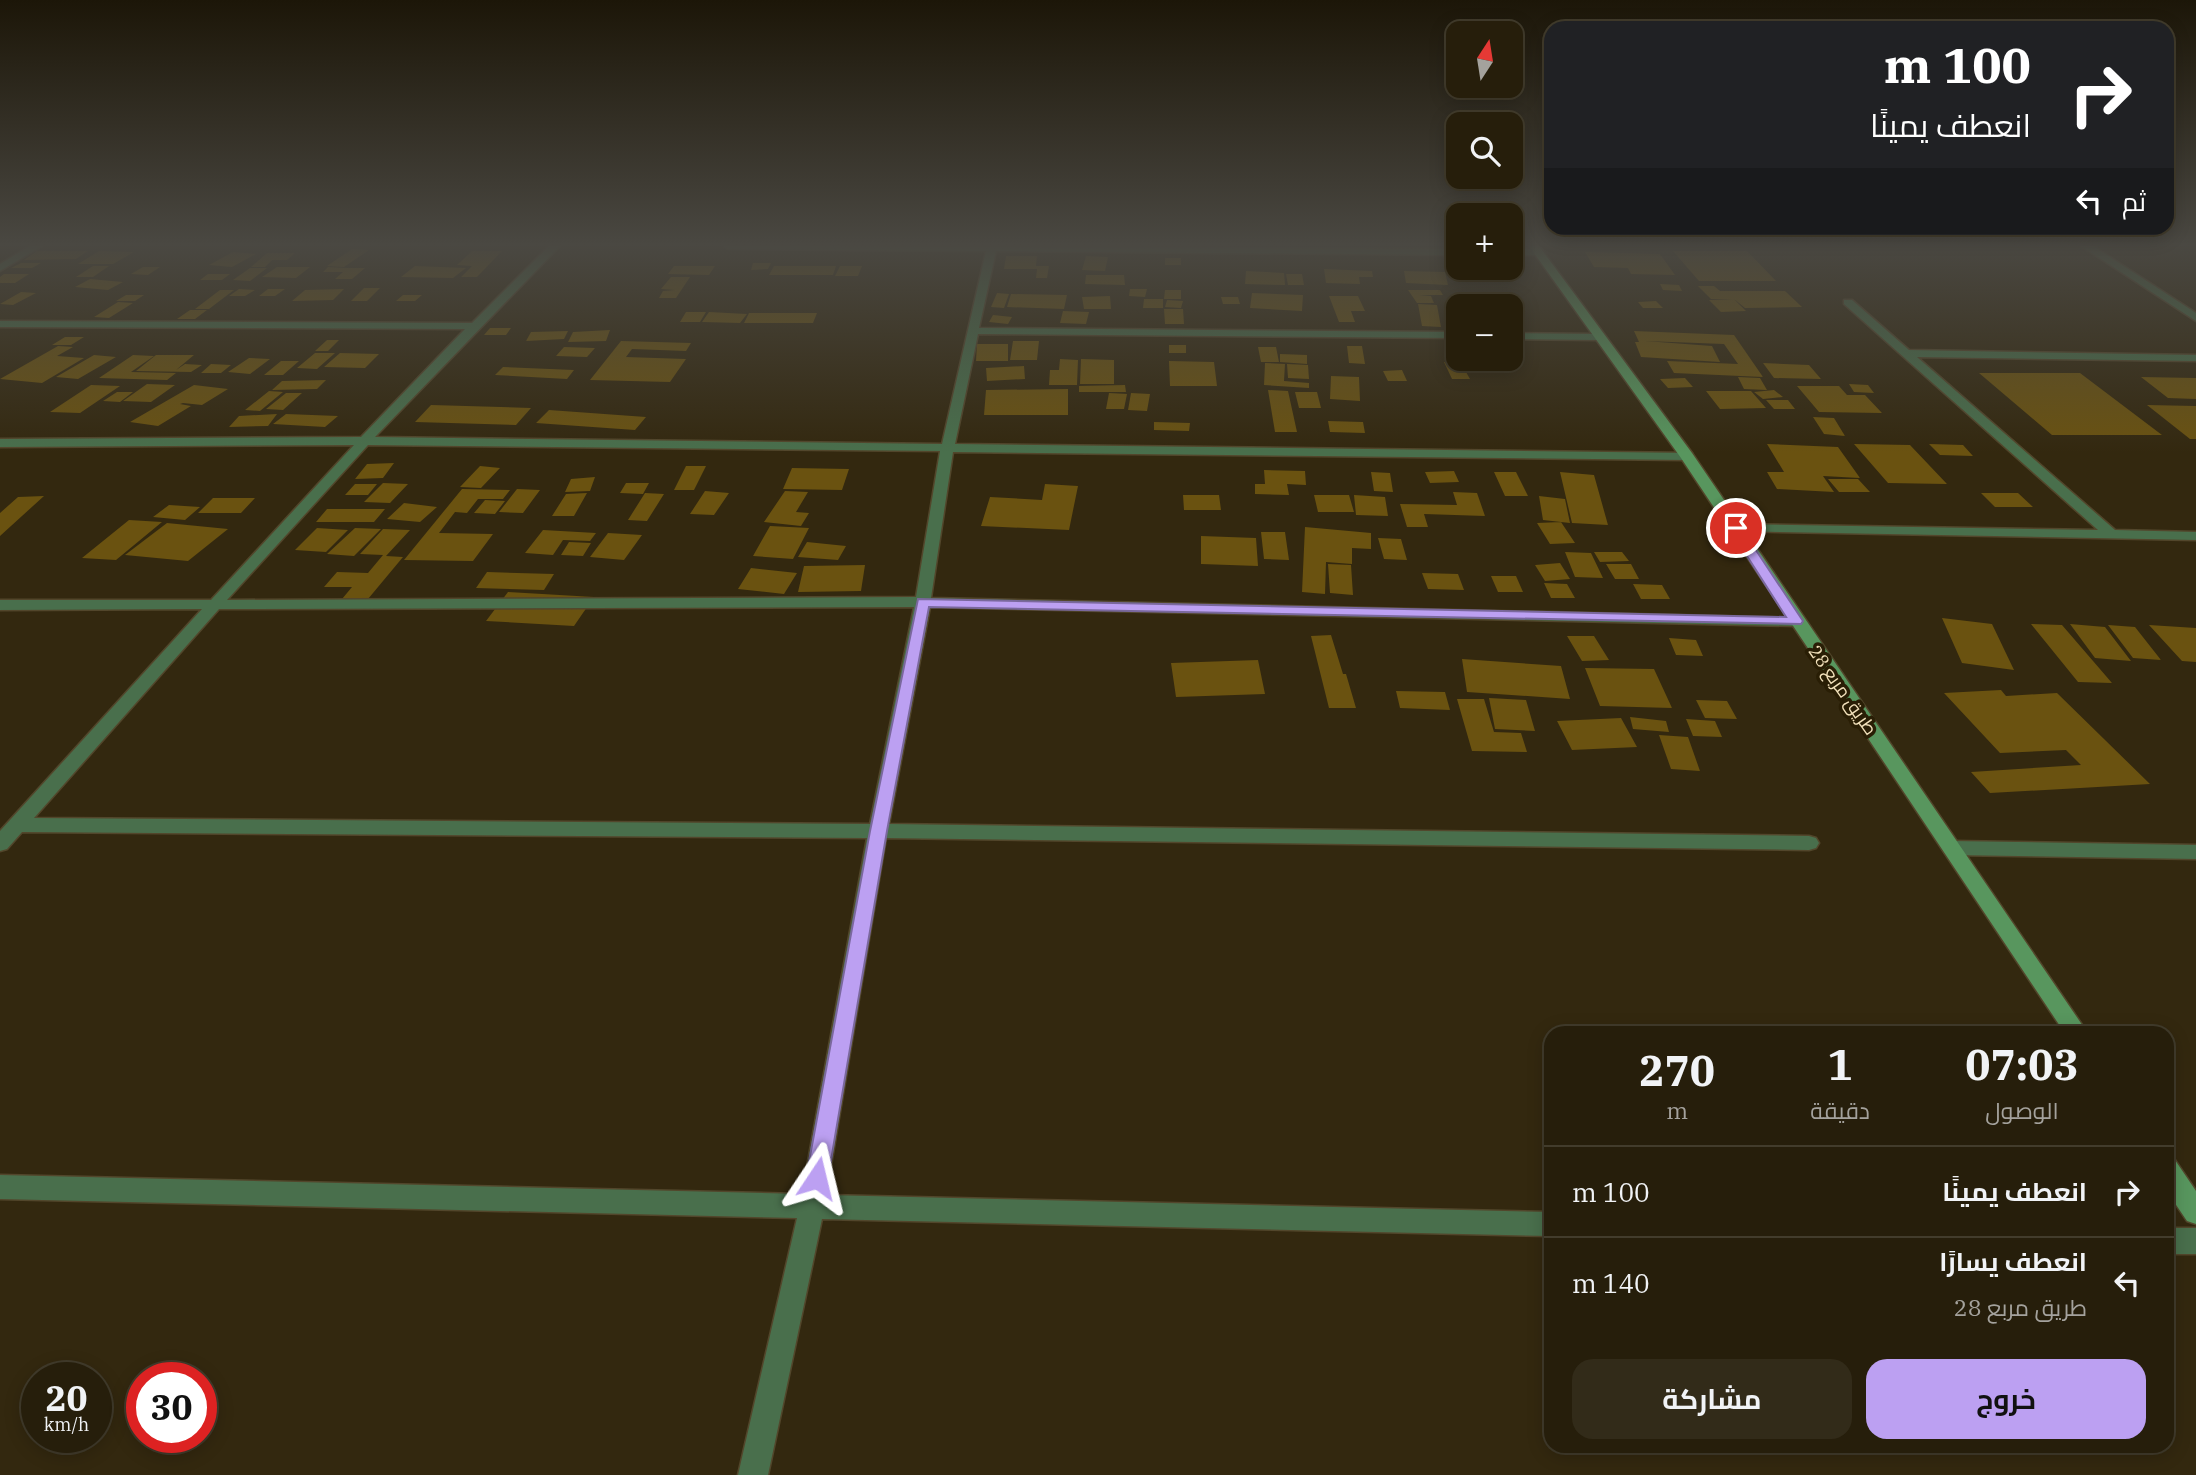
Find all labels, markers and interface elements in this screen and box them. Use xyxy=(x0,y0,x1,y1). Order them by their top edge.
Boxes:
north arrow xyxy=(1446,21,1522,98)
map controls xyxy=(1446,21,1523,371)
text: 100 m xyxy=(1884,33,2031,96)
icon: right xyxy=(2055,49,2146,140)
text: انعطف يمينًا xyxy=(1870,104,2031,146)
button: search xyxy=(1446,112,1523,189)
icon: left xyxy=(2070,182,2108,220)
text: ثم xyxy=(2122,184,2146,218)
button: + xyxy=(1446,203,1523,280)
button: − xyxy=(1446,294,1523,371)
pin xyxy=(1706,498,1766,558)
icon: arrive xyxy=(1717,509,1755,547)
street label: طريق مربع 28 xyxy=(1803,641,1882,740)
text: 1 xyxy=(1827,1037,1853,1092)
text: 07:03 xyxy=(1965,1037,2079,1092)
text: 270 xyxy=(1639,1043,1715,1098)
text: m xyxy=(1666,1095,1688,1125)
text: دقيقة xyxy=(1810,1095,1870,1125)
text: الوصول xyxy=(1985,1095,2059,1125)
position arrow xyxy=(780,1141,854,1215)
icon: right xyxy=(2108,1173,2146,1211)
text: انعطف يمينًا xyxy=(1942,1174,2087,1208)
text: 100 m xyxy=(1572,1175,1650,1209)
text: انعطف يسارًا xyxy=(1939,1244,2087,1278)
icon: left xyxy=(2108,1264,2146,1302)
text: 140 m xyxy=(1572,1266,1650,1300)
text: طريق مربع 28 xyxy=(1954,1292,2087,1322)
button: مشاركة xyxy=(1572,1359,1852,1439)
button: خروج xyxy=(1866,1359,2146,1439)
speed limit sign: 30 xyxy=(126,1362,217,1453)
text: 20 xyxy=(45,1375,88,1421)
text: km/h xyxy=(44,1413,89,1436)

